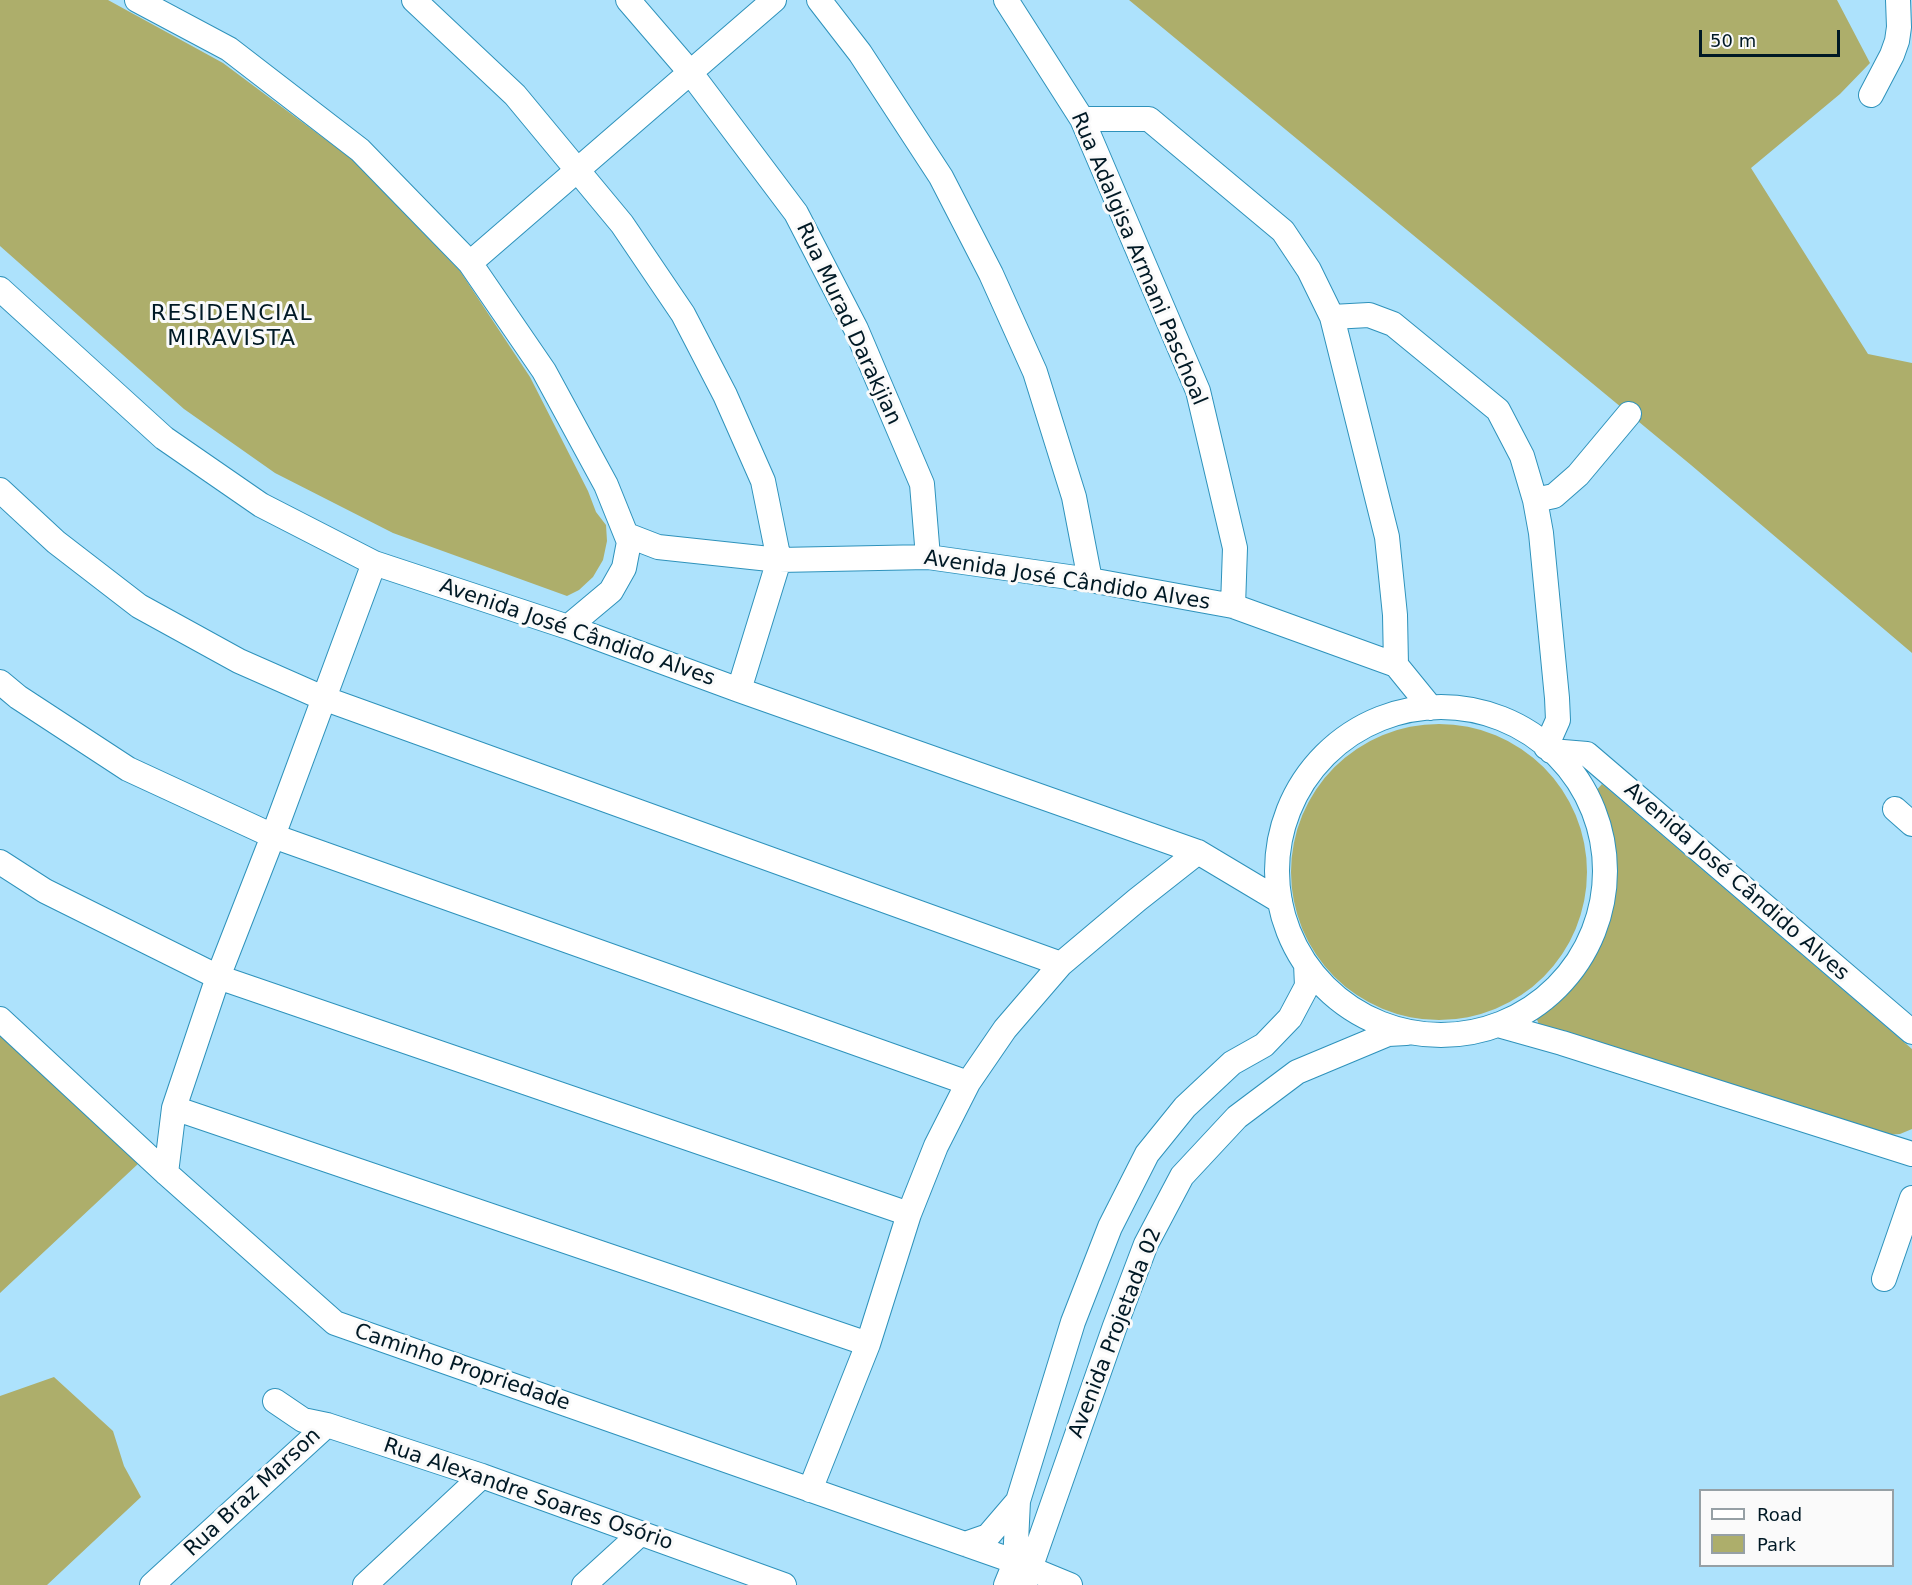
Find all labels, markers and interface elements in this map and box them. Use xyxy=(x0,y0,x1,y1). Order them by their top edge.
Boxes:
scale bar xyxy=(1702,18,1843,56)
text: 50 m xyxy=(1710,30,1756,51)
street label: Rua Adalgisa Armani Paschoal xyxy=(1065,109,1211,409)
street label: Rua Murad Darakjian xyxy=(790,219,906,429)
district label: RESIDENCIAL MIRAVISTA xyxy=(151,301,313,352)
street label: Avenida José Cândido Alves xyxy=(922,546,1212,616)
street label: Avenida José Cândido Alves xyxy=(436,574,718,692)
street label: Avenida José Cândido Alves xyxy=(1619,778,1853,986)
street label: Avenida Projetada 02 xyxy=(1064,1224,1168,1442)
street label: Caminho Propriedade xyxy=(351,1319,573,1417)
street label: Rua Braz Marson xyxy=(180,1423,326,1563)
street label: Rua Alexandre Soares Osório xyxy=(380,1434,676,1556)
legend xyxy=(1699,1489,1894,1567)
text: Road xyxy=(1757,1504,1802,1525)
text: Park xyxy=(1757,1534,1796,1555)

